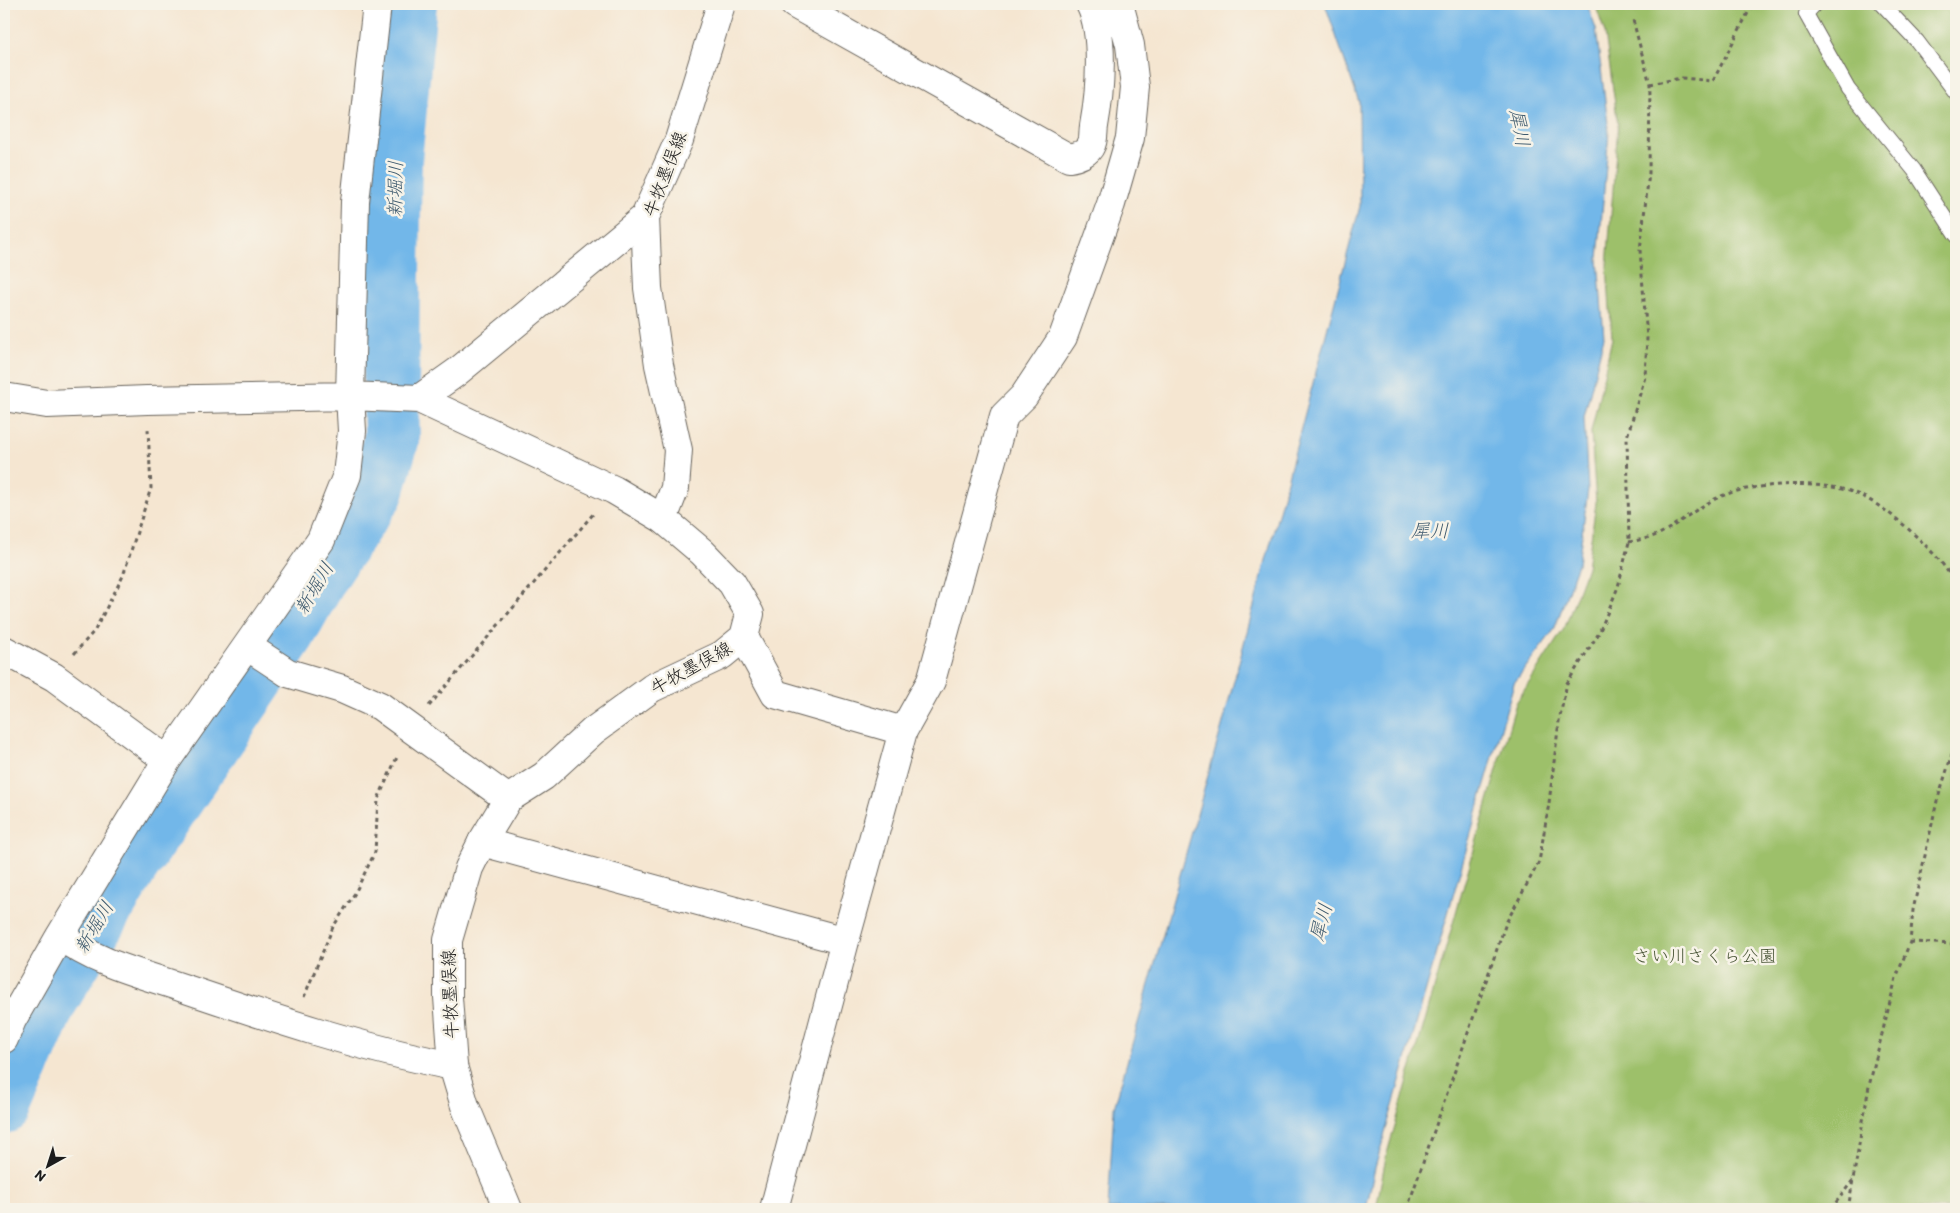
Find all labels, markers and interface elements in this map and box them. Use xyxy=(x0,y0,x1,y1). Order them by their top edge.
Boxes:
water label: 犀川 xyxy=(1505,107,1535,149)
street label: 牛牧墨俣線 xyxy=(639,128,691,220)
water label: 新堀川 xyxy=(383,160,407,218)
water label: 犀川 xyxy=(1411,519,1449,542)
water label: 新堀川 xyxy=(289,558,339,618)
street label: 牛牧墨俣線 xyxy=(646,637,736,699)
water label: 新堀川 xyxy=(69,897,119,957)
water label: 犀川 xyxy=(1305,901,1337,943)
park label: さい川さくら公園 xyxy=(1633,945,1777,967)
street label: 牛牧墨俣線 xyxy=(437,949,463,1039)
north arrow xyxy=(22,1140,72,1190)
text: N xyxy=(31,1166,49,1185)

